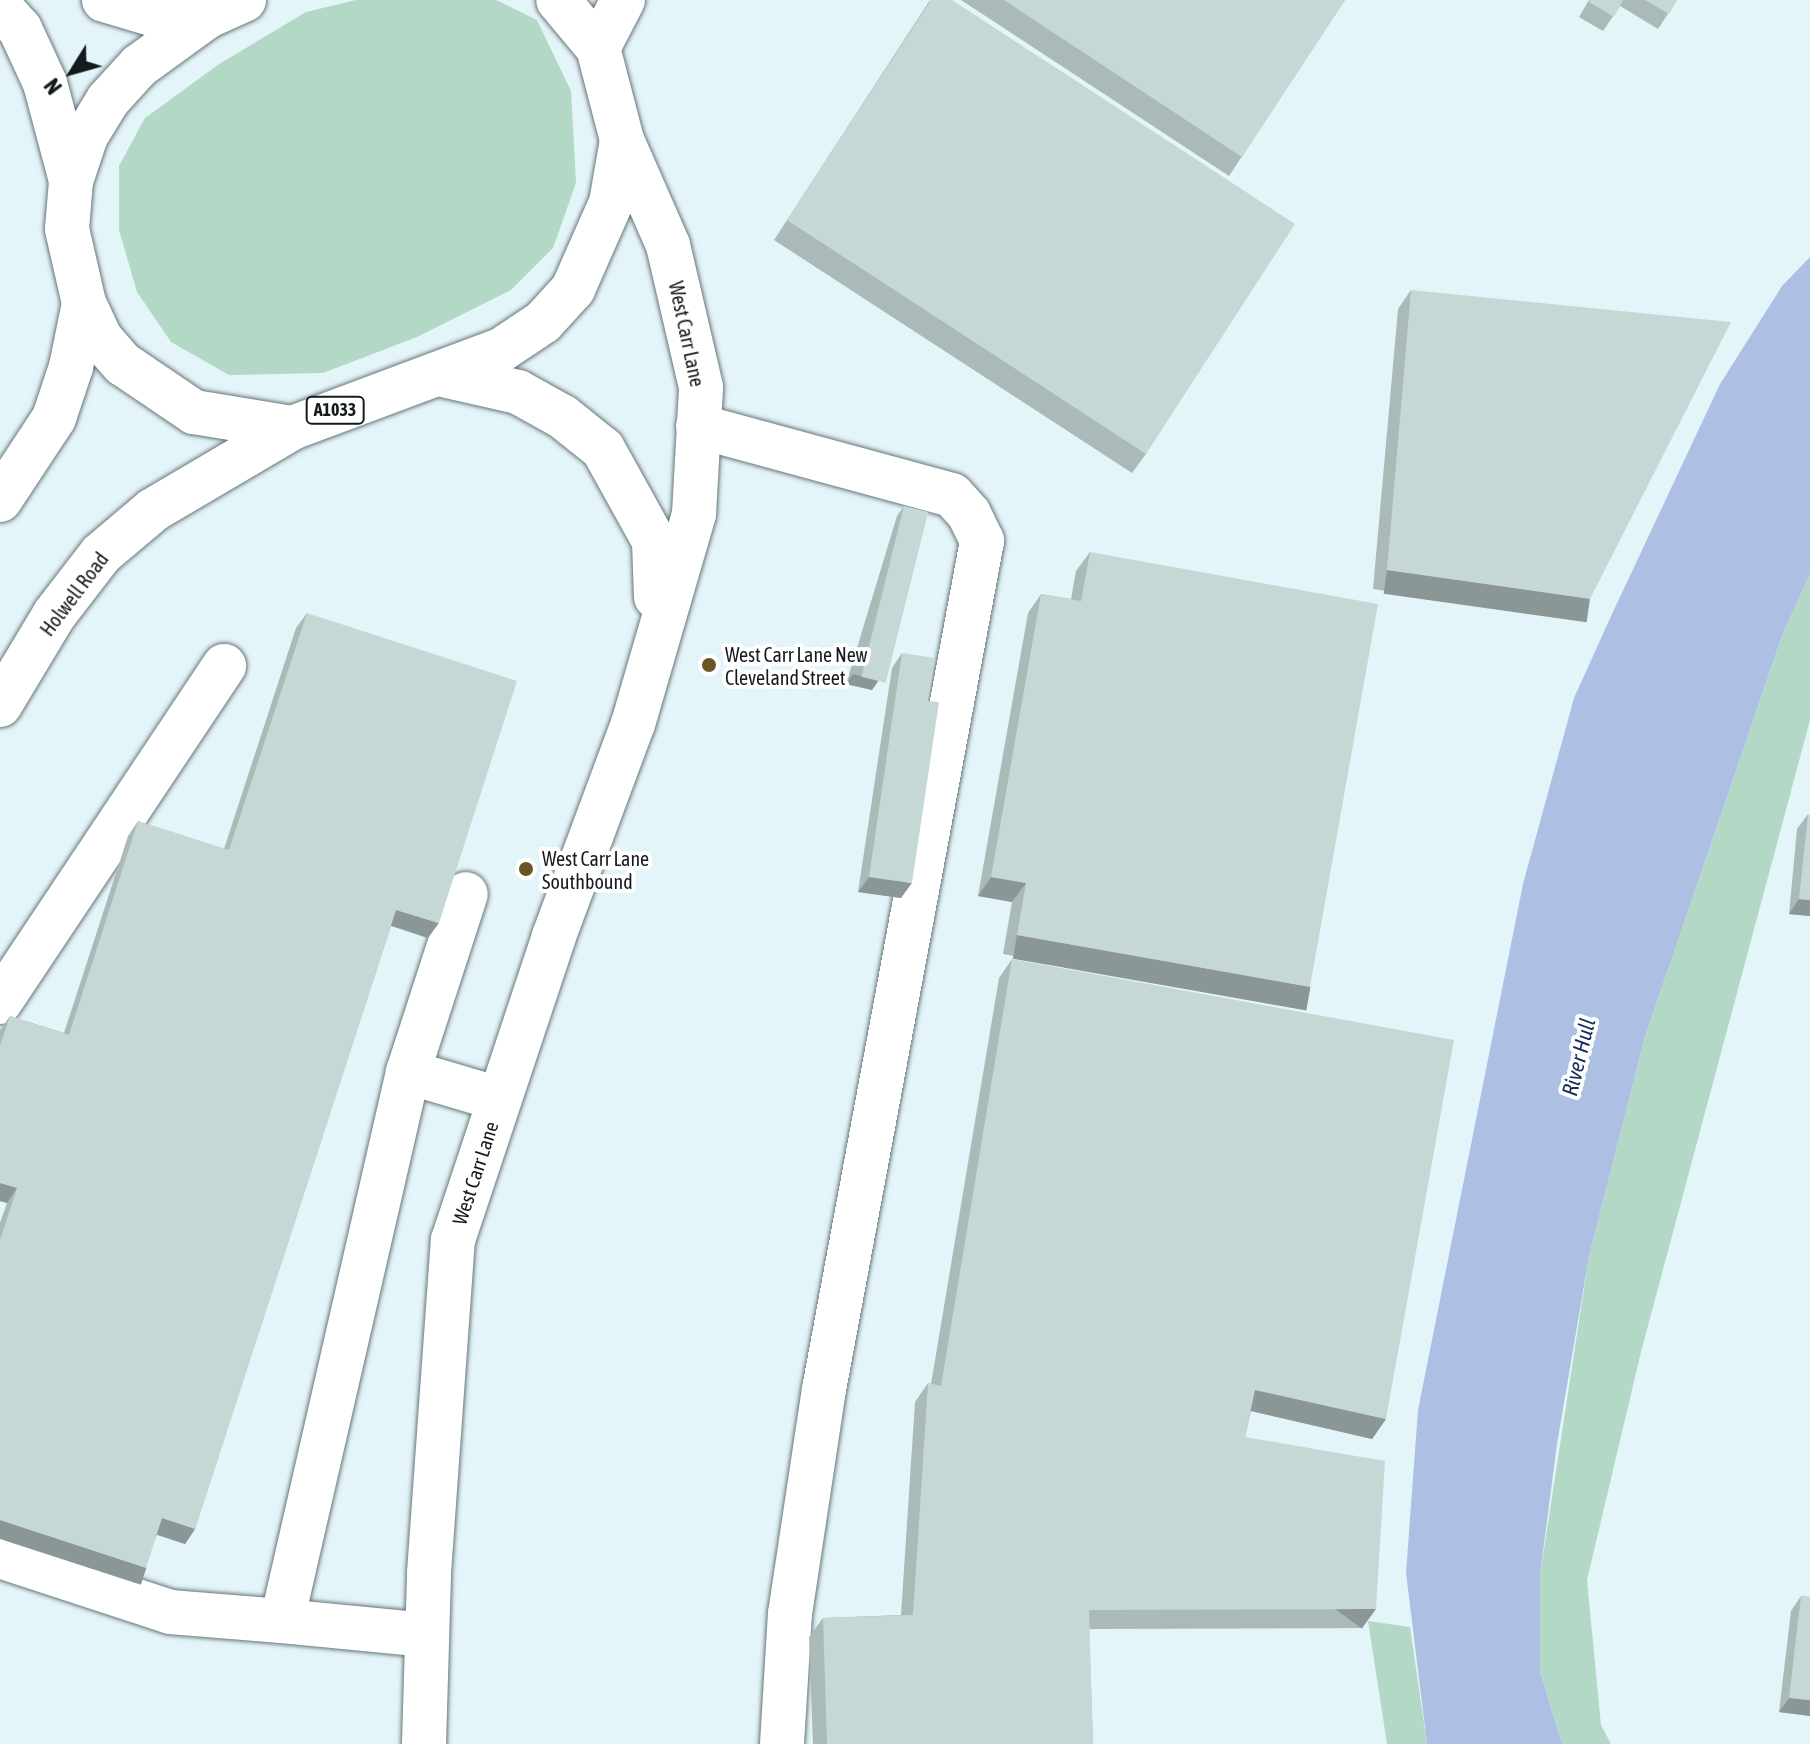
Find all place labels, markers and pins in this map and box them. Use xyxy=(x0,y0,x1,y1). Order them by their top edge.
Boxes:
place label: West Carr Lane New Cleveland Street xyxy=(725,642,868,689)
marker: West Carr Lane New Cleveland Street xyxy=(700,656,718,674)
place label: West Carr Lane Southbound xyxy=(542,846,649,893)
marker: West Carr Lane Southbound xyxy=(517,860,535,878)

